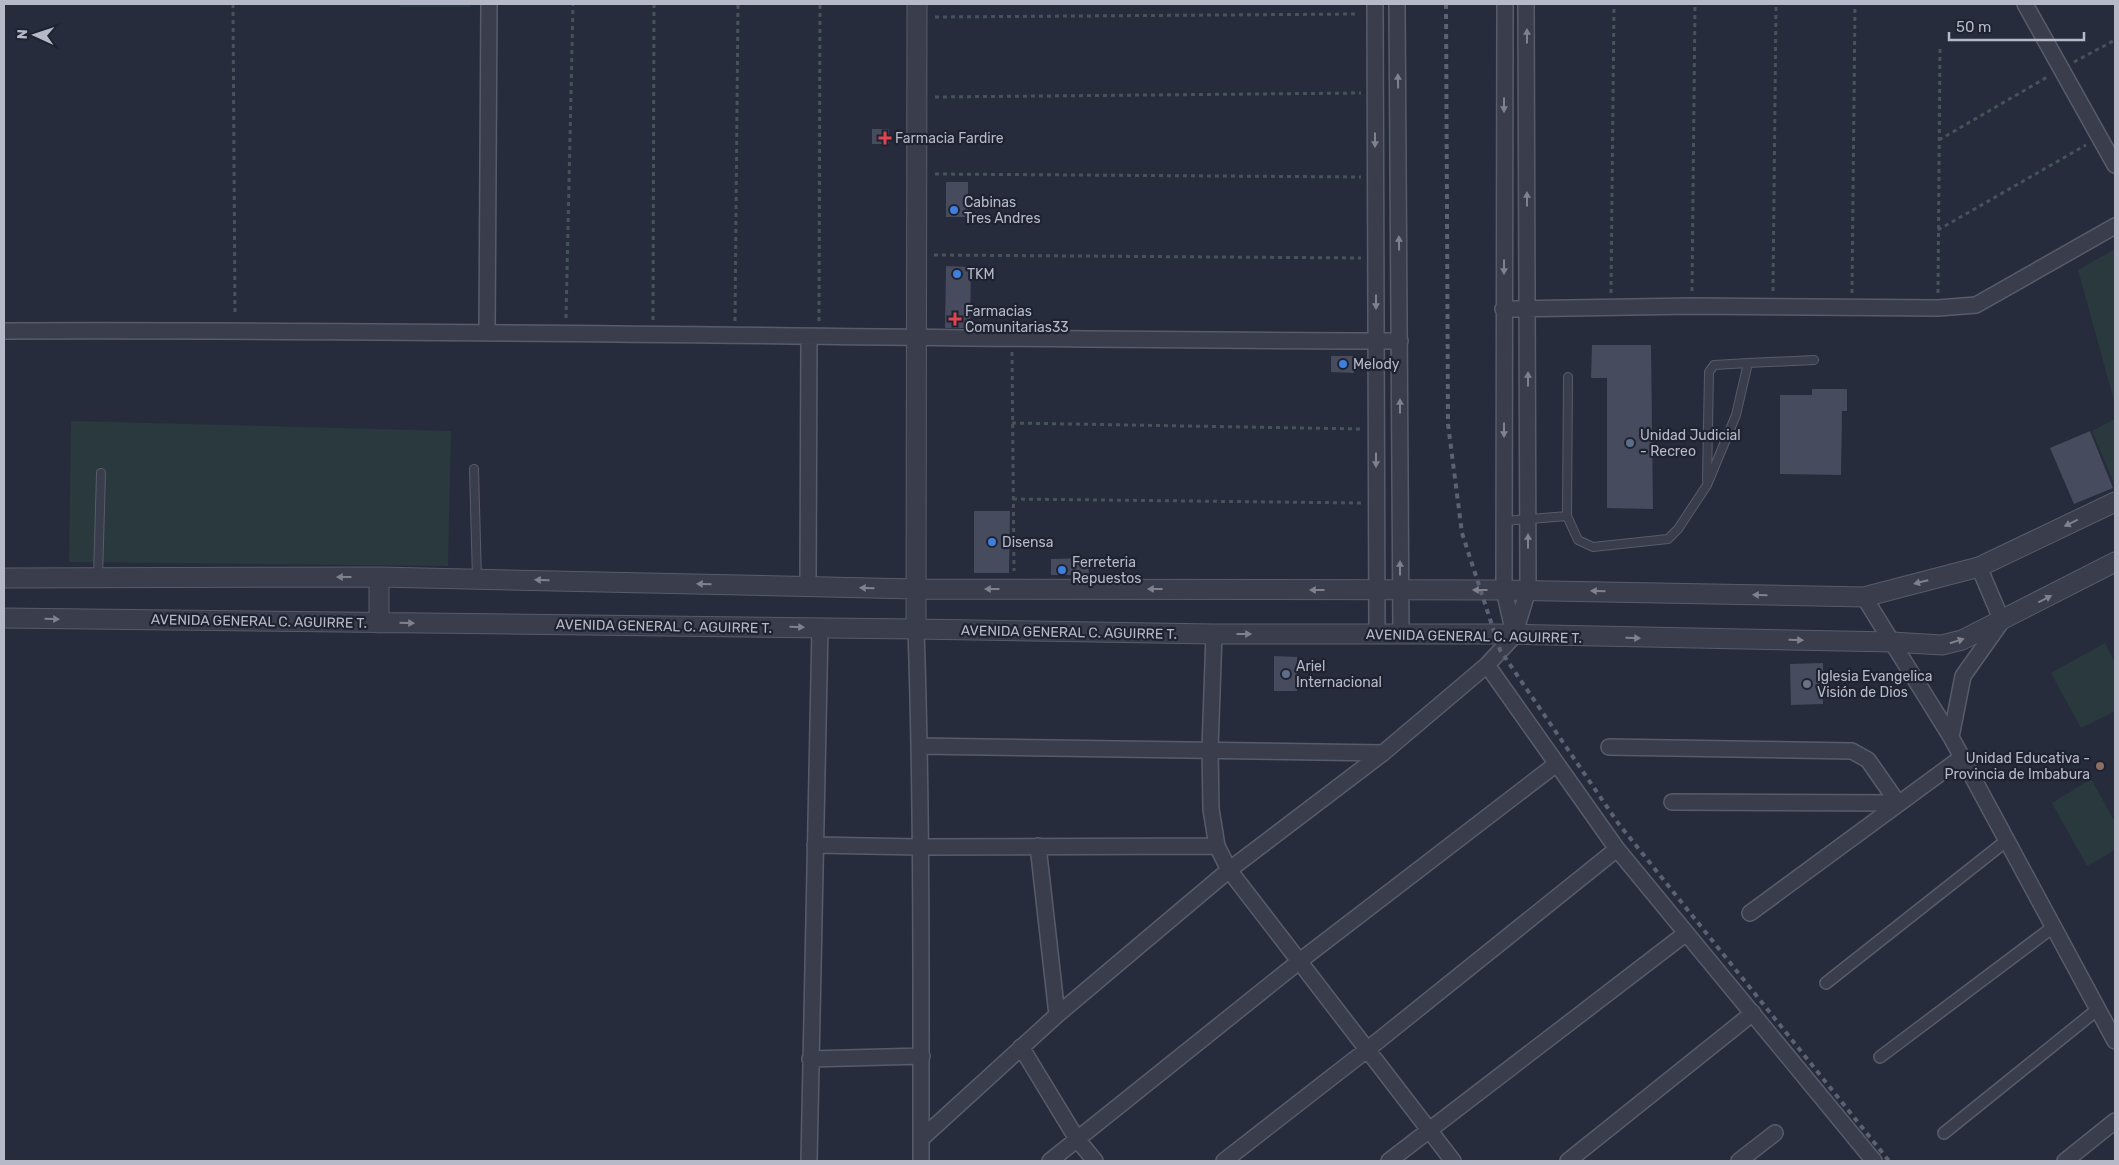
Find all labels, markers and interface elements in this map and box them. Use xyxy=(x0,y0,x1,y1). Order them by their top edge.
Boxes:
north arrow xyxy=(10,10,60,60)
scale bar xyxy=(1949,10,2084,42)
text: 50 m xyxy=(1956,18,1991,36)
one-way arrow xyxy=(1523,28,1531,44)
text: N xyxy=(14,29,31,40)
one-way arrow xyxy=(1393,72,1401,88)
one-way arrow xyxy=(1500,97,1508,113)
place label: Farmacia Fardire xyxy=(895,130,1004,147)
marker: Farmacia Fardire xyxy=(879,132,891,144)
one-way arrow xyxy=(1371,132,1379,148)
one-way arrow xyxy=(1523,190,1531,206)
place label: Cabinas Tres Andres xyxy=(964,194,1041,227)
marker: Cabinas Tres Andres xyxy=(948,204,960,216)
one-way arrow xyxy=(1395,235,1403,251)
one-way arrow xyxy=(1500,260,1508,276)
place label: TKM xyxy=(967,266,995,283)
marker: TKM xyxy=(951,268,963,280)
one-way arrow xyxy=(1372,295,1380,311)
place label: Farmacias Comunitarias33 xyxy=(965,303,1069,336)
marker: Farmacias Comunitarias33 xyxy=(949,313,961,325)
place label: Melody xyxy=(1353,356,1400,373)
marker: Melody xyxy=(1337,358,1349,370)
one-way arrow xyxy=(1524,370,1532,386)
one-way arrow xyxy=(1396,397,1404,413)
one-way arrow xyxy=(1500,422,1508,438)
place label: Unidad Judicial - Recreo xyxy=(1640,427,1741,460)
marker: Unidad Judicial - Recreo xyxy=(1624,437,1636,449)
one-way arrow xyxy=(1372,452,1380,468)
one-way arrow xyxy=(2064,519,2078,527)
one-way arrow xyxy=(1524,533,1532,549)
place label: Disensa xyxy=(1002,534,1053,551)
marker: Disensa xyxy=(986,536,998,548)
place label: Ferreteria Repuestos xyxy=(1072,554,1141,587)
one-way arrow xyxy=(1396,560,1404,576)
marker: Ferreteria Repuestos xyxy=(1056,564,1068,576)
one-way arrow xyxy=(336,574,352,582)
one-way arrow xyxy=(534,576,550,584)
one-way arrow xyxy=(1913,579,1928,587)
one-way arrow xyxy=(696,580,712,588)
one-way arrow xyxy=(858,584,874,592)
one-way arrow xyxy=(984,585,1000,593)
one-way arrow xyxy=(1146,585,1162,593)
one-way arrow xyxy=(1309,586,1325,594)
one-way arrow xyxy=(1471,586,1487,594)
one-way arrow xyxy=(1590,587,1606,595)
one-way arrow xyxy=(1752,591,1768,599)
one-way arrow xyxy=(2038,595,2052,603)
street label: AVENIDA GENERAL C. AGUIRRE T. xyxy=(151,611,367,632)
one-way arrow xyxy=(45,615,61,623)
street label: AVENIDA GENERAL C. AGUIRRE T. xyxy=(556,616,772,637)
one-way arrow xyxy=(400,619,416,627)
street label: AVENIDA GENERAL C. AGUIRRE T. xyxy=(961,622,1177,643)
one-way arrow xyxy=(790,623,806,631)
street label: AVENIDA GENERAL C. AGUIRRE T. xyxy=(1366,626,1582,647)
one-way arrow xyxy=(1237,630,1253,638)
one-way arrow xyxy=(1625,634,1641,642)
one-way arrow xyxy=(1950,636,1965,644)
one-way arrow xyxy=(1788,637,1804,645)
place label: Ariel Internacional xyxy=(1296,658,1382,691)
marker: Ariel Internacional xyxy=(1280,668,1292,680)
place label: Iglesia Evangelica Visión de Dios xyxy=(1817,668,1933,701)
marker: Iglesia Evangelica Visión de Dios xyxy=(1801,678,1813,690)
place label: Unidad Educativa - Provincia de Imbabura xyxy=(1945,750,2090,783)
marker: Unidad Educativa - Provincia de Imbabura xyxy=(2094,760,2106,772)

